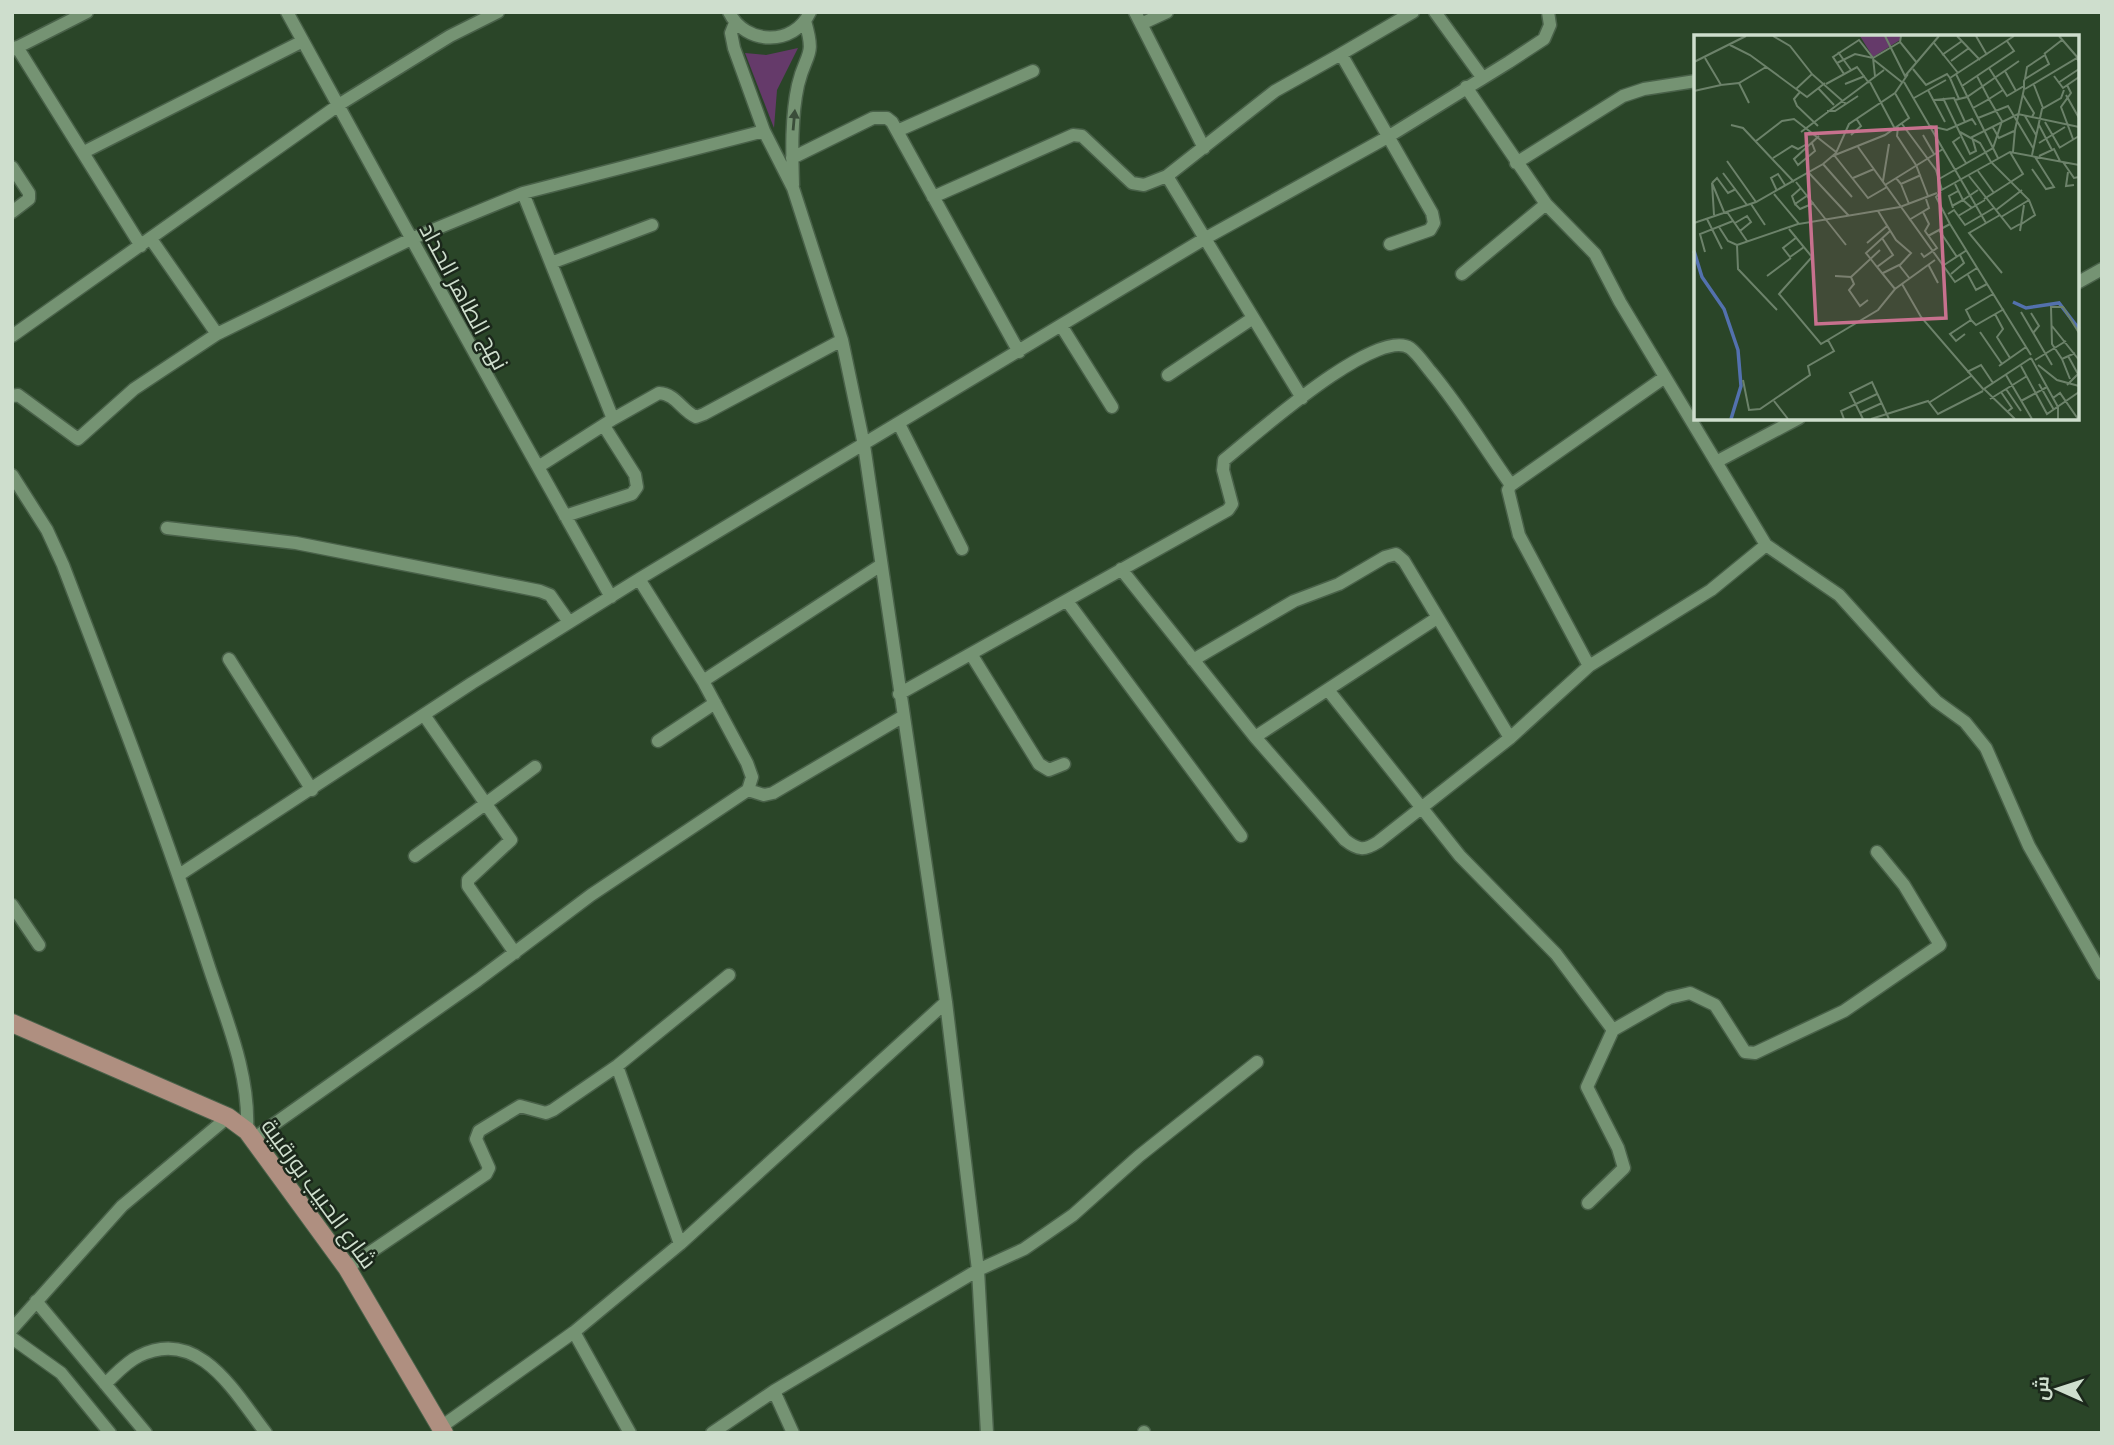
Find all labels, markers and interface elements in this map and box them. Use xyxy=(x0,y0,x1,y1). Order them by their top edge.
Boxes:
inset map xyxy=(1694,35,2079,420)
one-way arrow xyxy=(789,109,800,131)
street label: نهج الطاهر الحداد xyxy=(412,218,516,376)
street label: شارع الحبيب بورقيبة xyxy=(254,1112,384,1275)
north arrow xyxy=(2023,1354,2093,1424)
text: ش xyxy=(2028,1375,2054,1401)

